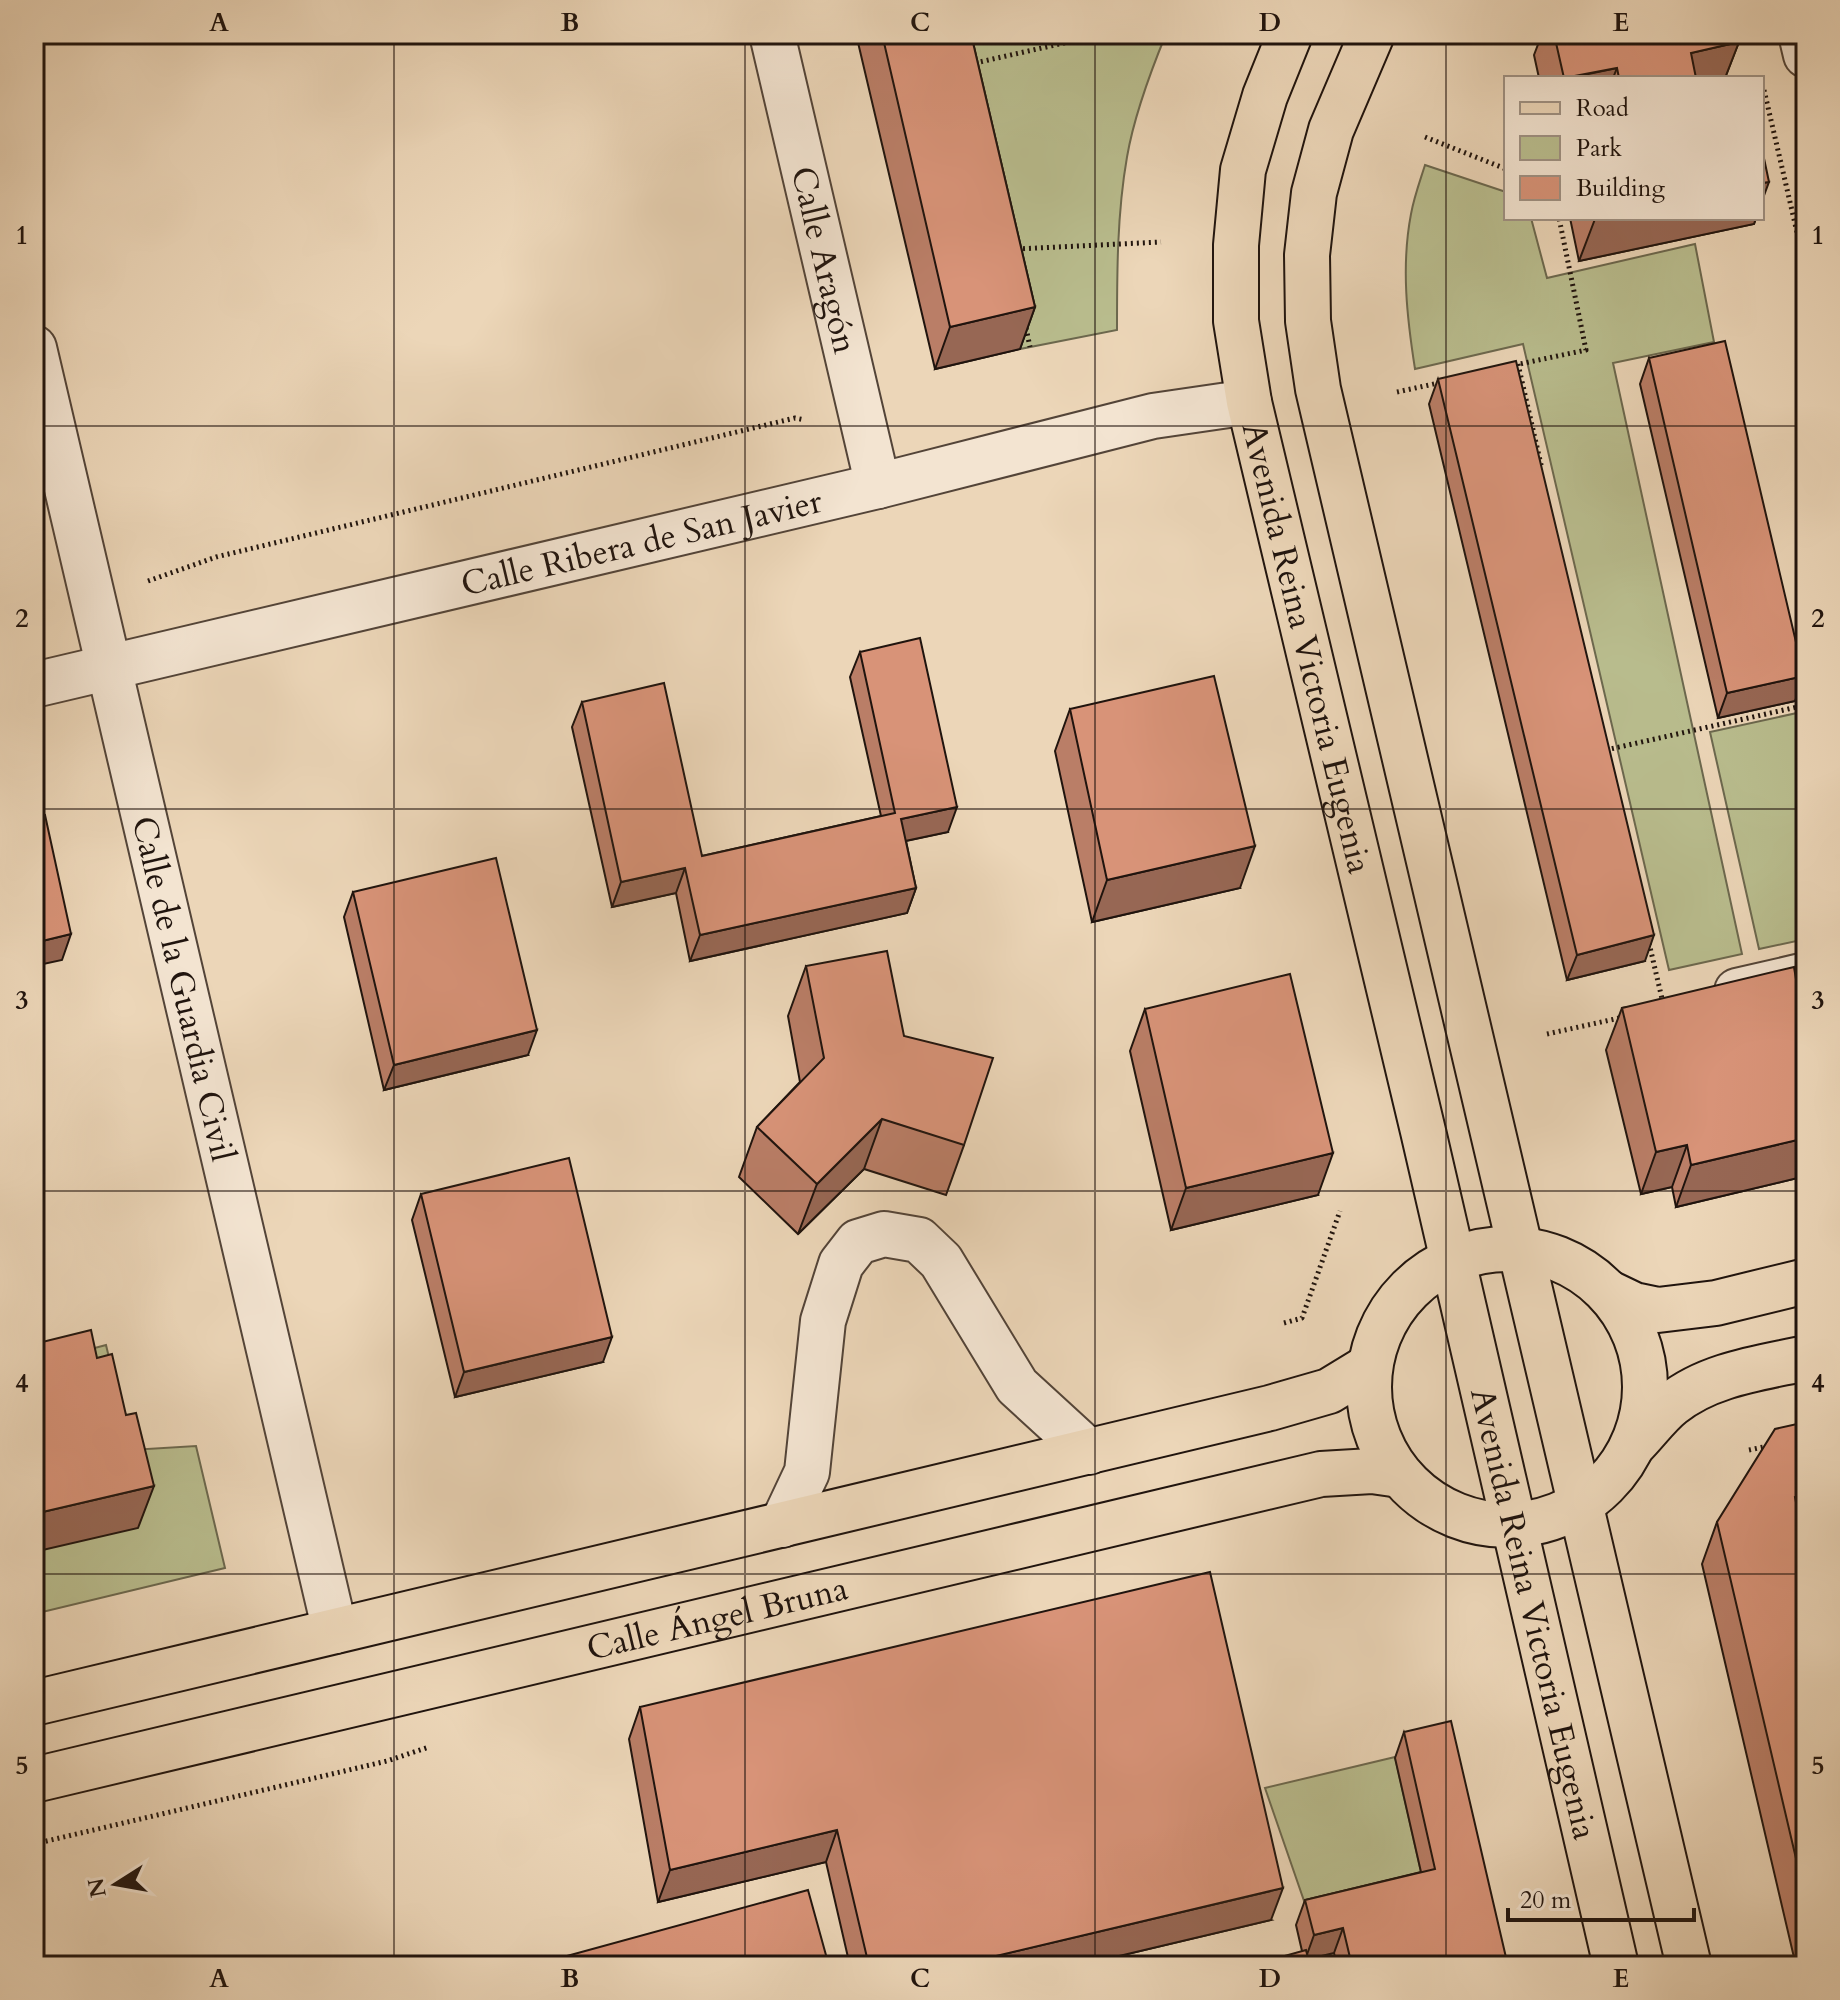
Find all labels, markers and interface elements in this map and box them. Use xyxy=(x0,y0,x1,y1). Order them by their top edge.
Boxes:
text: A xyxy=(209,5,229,40)
text: B xyxy=(561,5,579,40)
text: C xyxy=(910,5,930,40)
text: D xyxy=(1259,5,1281,40)
text: E xyxy=(1613,5,1629,40)
legend xyxy=(1504,76,1764,220)
text: Road xyxy=(1576,92,1629,125)
text: Park xyxy=(1576,132,1622,165)
street label: Calle Aragón xyxy=(780,162,868,358)
text: Building xyxy=(1576,172,1666,205)
text: 1 xyxy=(15,218,29,253)
text: 1 xyxy=(1811,218,1825,253)
street label: Avenida Reina Victoria Eugenia xyxy=(1231,418,1383,878)
street label: Calle Ribera de San Javier xyxy=(457,478,827,608)
text: 2 xyxy=(15,601,29,636)
text: 2 xyxy=(1811,601,1825,636)
street label: Calle de la Guardia Civil xyxy=(121,812,246,1166)
text: 3 xyxy=(15,983,29,1018)
text: 3 xyxy=(1811,983,1825,1018)
text: 4 xyxy=(15,1366,29,1401)
text: 4 xyxy=(1811,1366,1825,1401)
street label: Avenida Reina Victoria Eugenia xyxy=(1459,1383,1608,1844)
street label: Calle Ángel Bruna xyxy=(582,1565,853,1672)
text: 5 xyxy=(15,1748,29,1783)
text: 5 xyxy=(1811,1748,1825,1783)
north arrow xyxy=(76,1844,156,1924)
scale bar xyxy=(1508,1872,1694,1922)
text: N xyxy=(81,1875,114,1900)
text: 20 m xyxy=(1520,1884,1572,1917)
text: A xyxy=(209,1961,229,1996)
text: B xyxy=(561,1961,579,1996)
text: C xyxy=(910,1961,930,1996)
text: D xyxy=(1259,1961,1281,1996)
text: E xyxy=(1613,1961,1629,1996)

